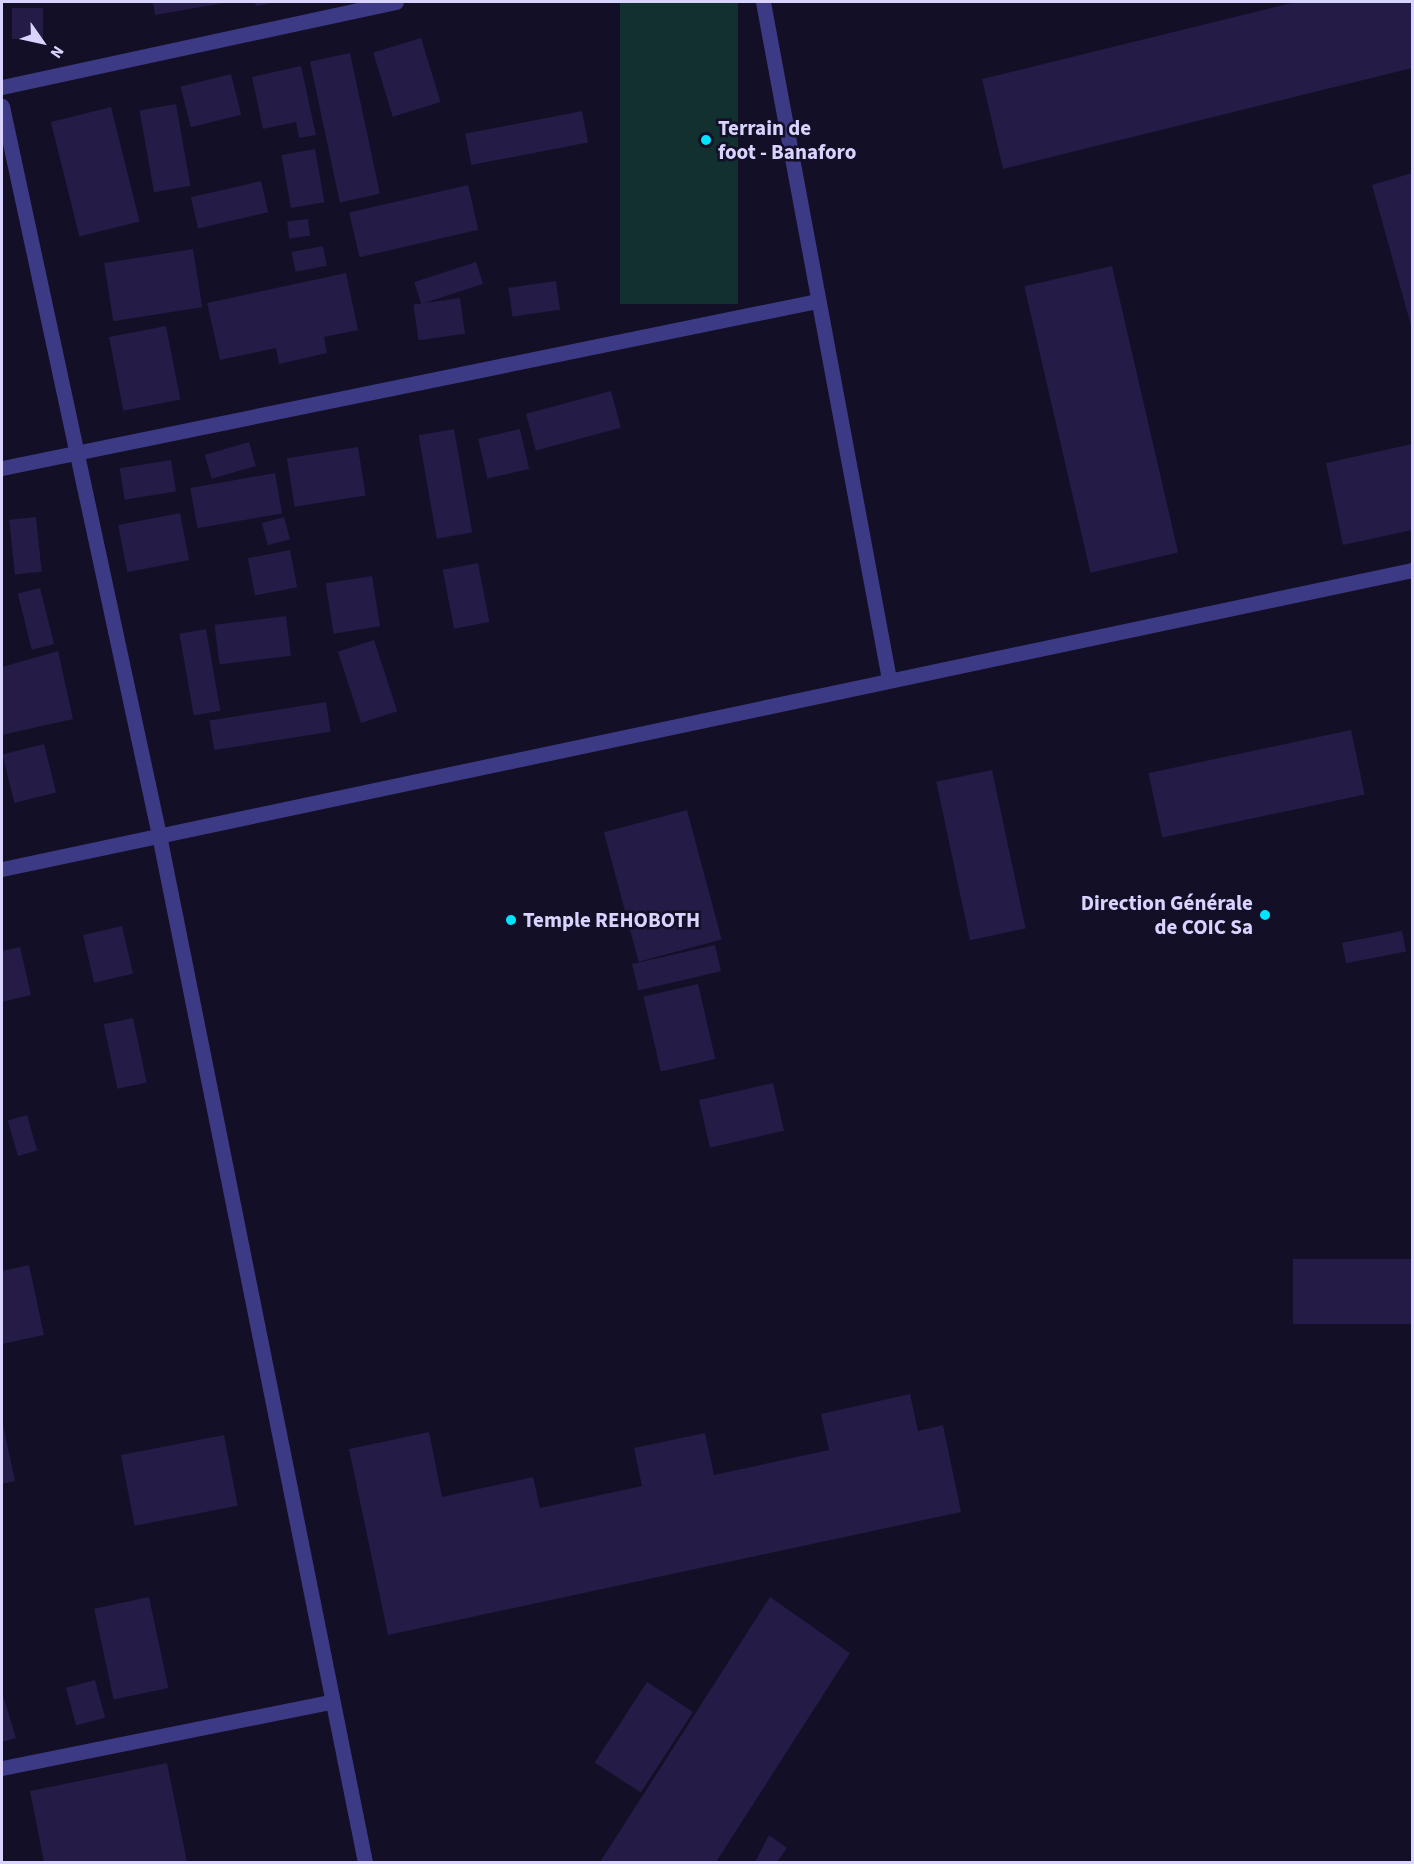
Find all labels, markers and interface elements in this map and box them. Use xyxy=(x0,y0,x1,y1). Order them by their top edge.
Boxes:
north arrow xyxy=(12,12,72,72)
text: N xyxy=(45,41,69,63)
place label: Terrain de foot - Banaforo xyxy=(718,115,856,165)
marker: Terrain de foot - Banaforo xyxy=(699,133,713,147)
place label: Direction Générale de COIC Sa xyxy=(1081,890,1253,940)
place label: Temple REHOBOTH xyxy=(523,907,700,933)
marker: Direction Générale de COIC Sa xyxy=(1258,908,1272,922)
marker: Temple REHOBOTH xyxy=(504,913,518,927)

